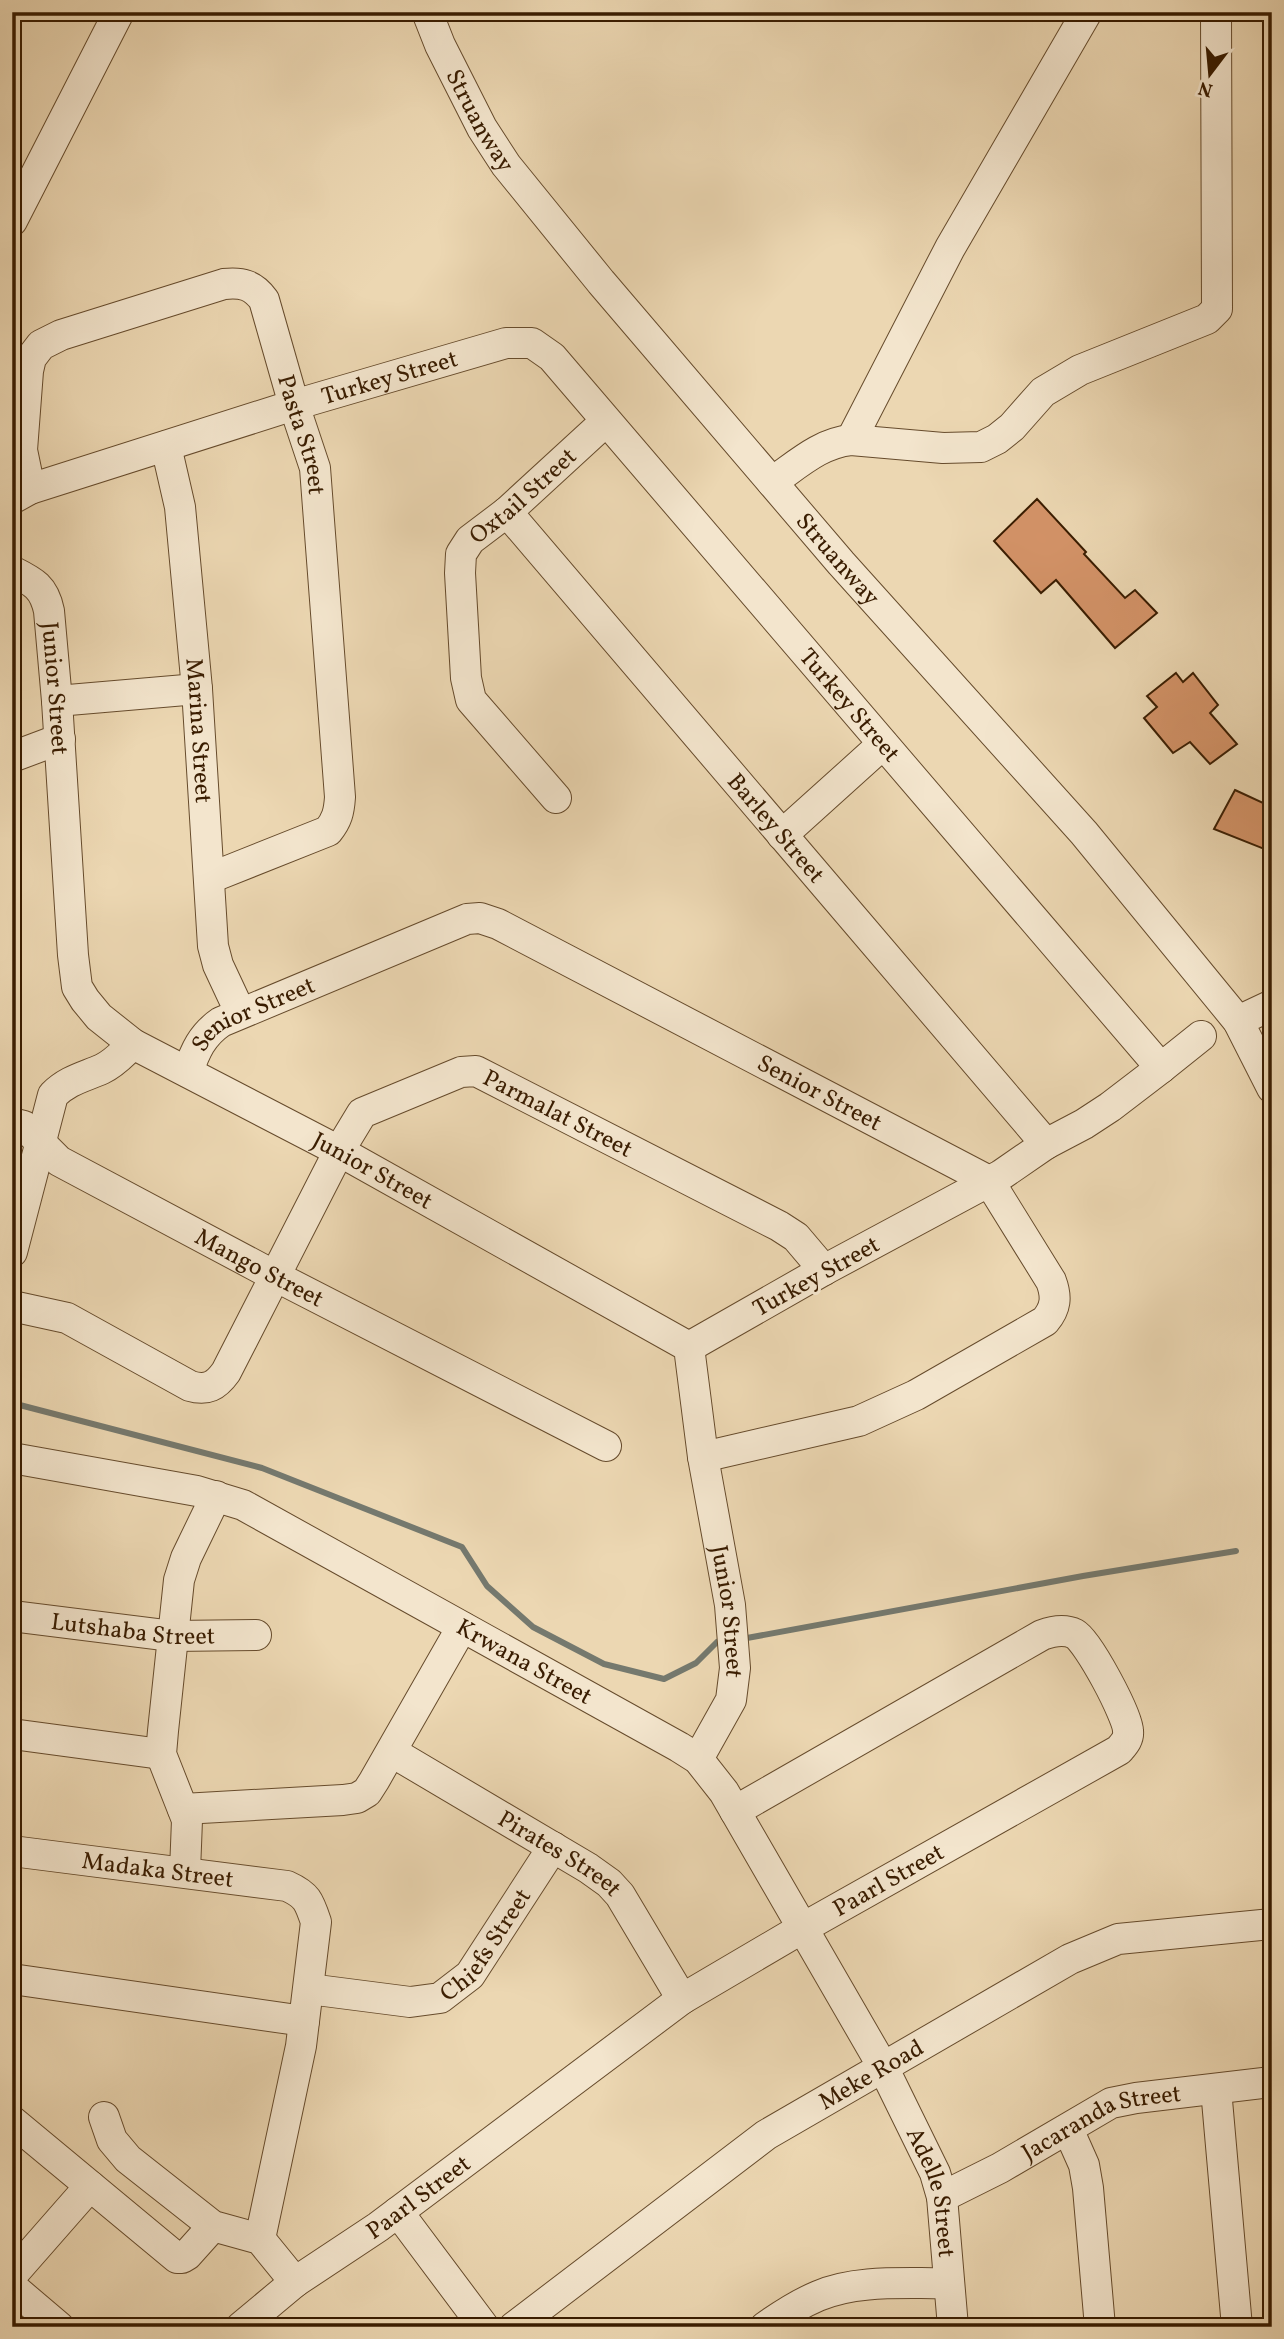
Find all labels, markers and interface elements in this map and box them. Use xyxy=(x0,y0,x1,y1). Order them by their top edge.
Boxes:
north arrow xyxy=(1176,38,1246,108)
street label: Struanway xyxy=(436,64,521,180)
text: N xyxy=(1195,74,1216,103)
street label: Turkey Street xyxy=(318,343,462,415)
street label: Pasta Street xyxy=(267,371,332,496)
street label: Oxtail Street xyxy=(463,441,585,554)
street label: Struanway xyxy=(787,506,887,614)
street label: Junior Street xyxy=(31,620,75,756)
street label: Turkey Street xyxy=(790,642,907,771)
street label: Marina Street xyxy=(175,657,219,804)
street label: Barley Street xyxy=(718,767,832,892)
street label: Senior Street xyxy=(184,969,321,1059)
street label: Senior Street xyxy=(750,1047,887,1141)
street label: Parmalat Street xyxy=(476,1062,638,1167)
street label: Junior Street xyxy=(305,1125,438,1219)
street label: Mango Street xyxy=(188,1221,329,1317)
street label: Turkey Street xyxy=(747,1229,887,1327)
street label: Junior Street xyxy=(700,1543,750,1680)
street label: Lutshaba Street xyxy=(49,1606,215,1655)
street label: Krwana Street xyxy=(449,1612,598,1715)
street label: Pirates Street xyxy=(491,1803,629,1905)
street label: Paarl Street xyxy=(827,1837,951,1927)
street label: Madaka Street xyxy=(80,1845,235,1898)
street label: Chiefs Street xyxy=(434,1882,541,2011)
street label: Meke Road xyxy=(813,2032,931,2120)
street label: Jacaranda Street xyxy=(1016,2078,1183,2171)
street label: Adelle Street xyxy=(896,2122,962,2259)
street label: Paarl Street xyxy=(360,2148,479,2249)

